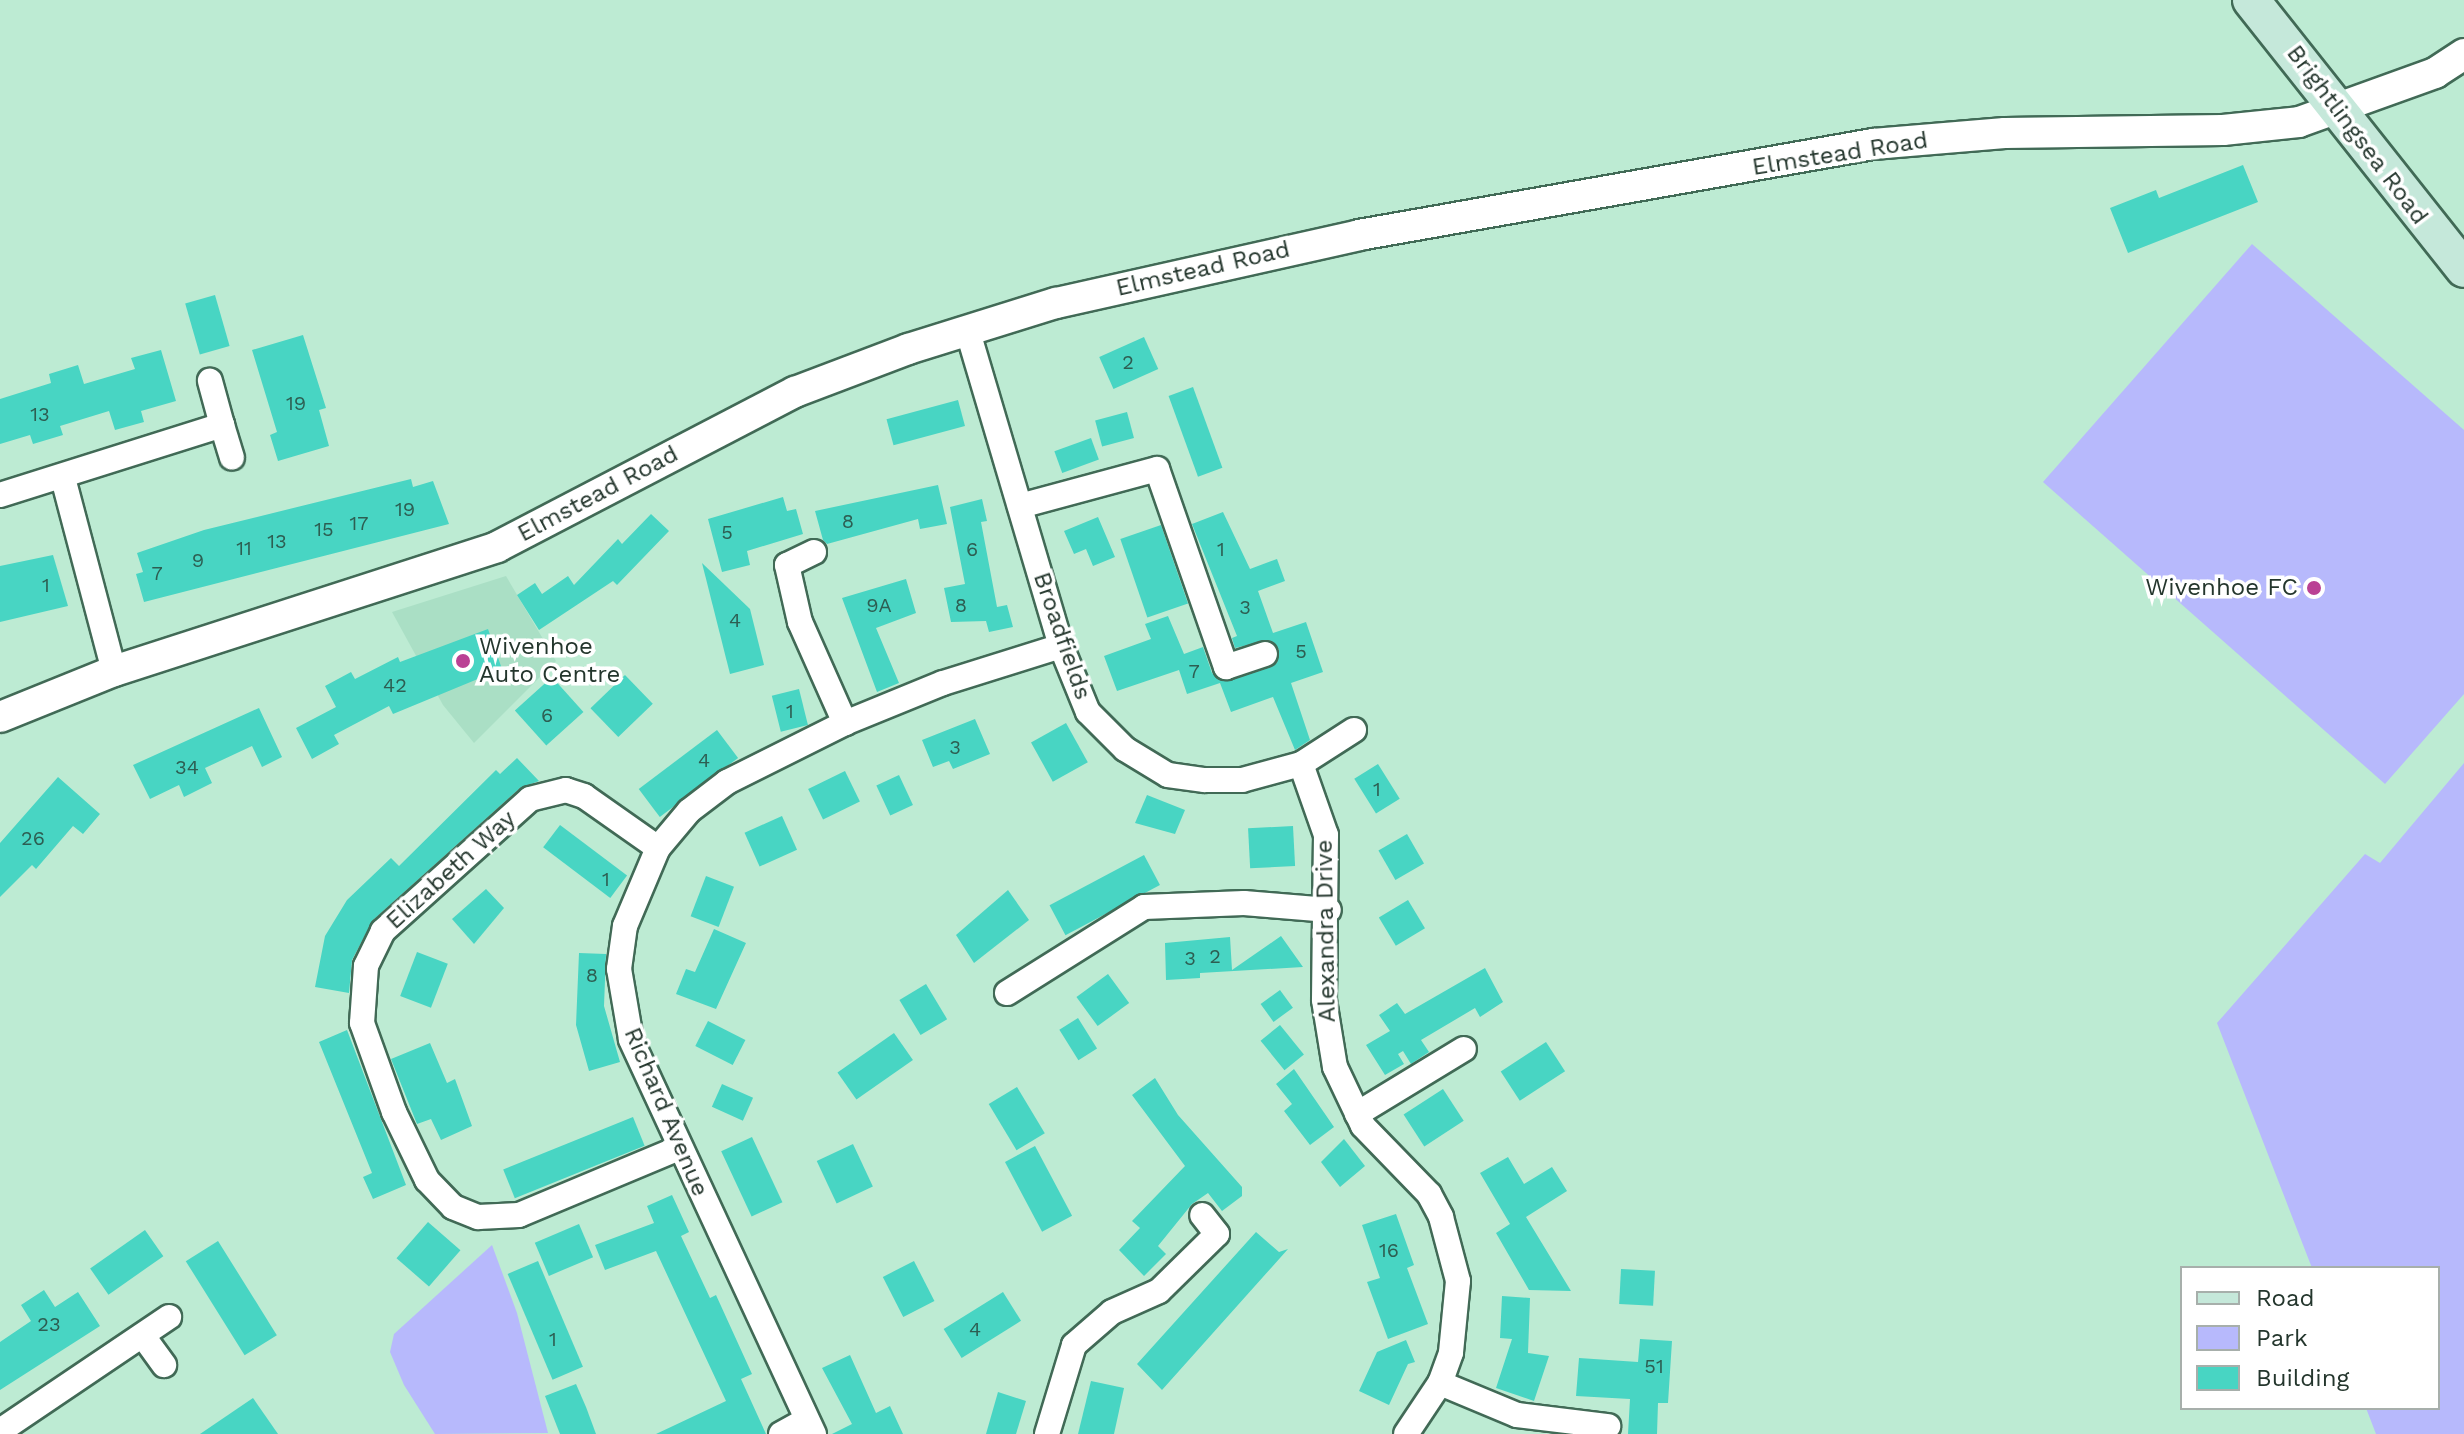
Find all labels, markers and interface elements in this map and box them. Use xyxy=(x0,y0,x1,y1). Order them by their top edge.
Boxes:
street label: Brightlingsea Road xyxy=(2280,39,2434,231)
street label: Elmstead Road xyxy=(1750,126,1930,182)
street label: Elmstead Road xyxy=(1113,235,1293,303)
house number: 2 xyxy=(1122,350,1134,374)
house number: 19 xyxy=(286,391,306,415)
house number: 13 xyxy=(30,402,50,426)
street label: Elmstead Road xyxy=(513,440,683,548)
house number: 19 xyxy=(395,497,415,521)
house number: 8 xyxy=(842,509,854,533)
house number: 17 xyxy=(349,511,369,535)
house number: 15 xyxy=(314,517,334,541)
house number: 5 xyxy=(721,520,733,544)
house number: 13 xyxy=(267,529,287,553)
house number: 11 xyxy=(236,536,252,560)
house number: 6 xyxy=(966,537,978,561)
house number: 1 xyxy=(1217,537,1225,561)
house number: 9 xyxy=(192,548,204,572)
house number: 7 xyxy=(151,561,163,585)
street label: Broadfields xyxy=(1027,569,1097,703)
house number: 1 xyxy=(42,573,50,597)
place label: Wivenhoe FC xyxy=(2145,574,2298,602)
marker: Wivenhoe FC xyxy=(2305,579,2323,597)
house number: 9A xyxy=(866,593,892,617)
house number: 8 xyxy=(955,593,967,617)
house number: 3 xyxy=(1239,595,1251,619)
house number: 4 xyxy=(729,608,741,632)
place label: Wivenhoe Auto Centre xyxy=(479,633,620,689)
house number: 5 xyxy=(1295,639,1307,663)
marker: Wivenhoe Auto Centre xyxy=(454,652,472,670)
house number: 7 xyxy=(1188,659,1200,683)
house number: 42 xyxy=(383,673,407,697)
house number: 1 xyxy=(786,699,794,723)
house number: 6 xyxy=(541,703,553,727)
house number: 3 xyxy=(949,735,961,759)
house number: 4 xyxy=(698,748,710,772)
house number: 34 xyxy=(175,755,199,779)
house number: 1 xyxy=(1373,777,1381,801)
street label: Elizabeth Way xyxy=(380,804,522,936)
house number: 26 xyxy=(21,826,45,850)
street label: Alexandra Drive xyxy=(1310,839,1342,1023)
house number: 1 xyxy=(602,867,610,891)
house number: 2 xyxy=(1209,944,1221,968)
house number: 3 xyxy=(1184,946,1196,970)
house number: 8 xyxy=(586,963,598,987)
street label: Richard Avenue xyxy=(617,1023,715,1201)
house number: 16 xyxy=(1379,1238,1399,1262)
legend xyxy=(2180,1266,2440,1410)
text: Road xyxy=(2256,1284,2315,1312)
house number: 23 xyxy=(37,1312,61,1336)
house number: 4 xyxy=(969,1317,981,1341)
text: Park xyxy=(2256,1324,2308,1352)
house number: 1 xyxy=(549,1327,557,1351)
house number: 51 xyxy=(1644,1354,1664,1378)
text: Building xyxy=(2256,1364,2349,1392)

